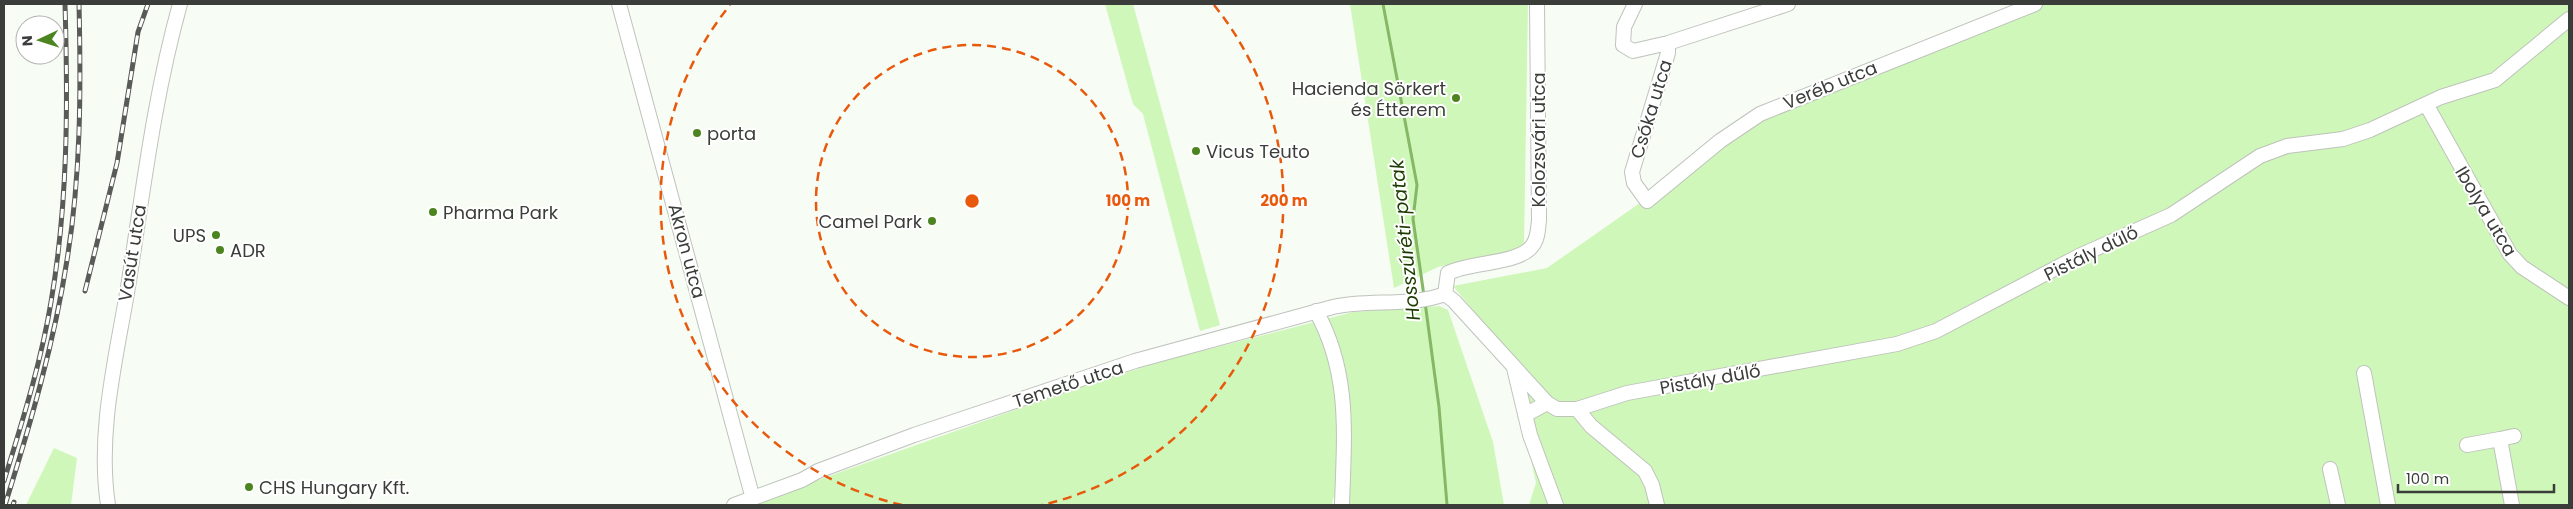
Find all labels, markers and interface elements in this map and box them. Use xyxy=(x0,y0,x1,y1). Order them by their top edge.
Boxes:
north arrow xyxy=(15,15,65,65)
text: N xyxy=(17,35,37,47)
street label: Veréb utca xyxy=(1779,55,1881,115)
street label: Csóka utca xyxy=(1624,56,1678,162)
street label: Kolozsvári utca xyxy=(1526,72,1551,208)
place label: Hacienda Sörkert és Étterem xyxy=(1292,76,1446,122)
marker: Hacienda Sörkert és Étterem xyxy=(1450,92,1462,104)
place label: porta xyxy=(707,121,756,146)
marker: porta xyxy=(691,127,703,139)
place label: Vicus Teuto xyxy=(1206,139,1310,164)
marker: Vicus Teuto xyxy=(1190,145,1202,157)
water label: Hosszúréti-patak xyxy=(1383,157,1427,322)
street label: Ibolya utca xyxy=(2449,161,2523,261)
text: 100 m xyxy=(1106,190,1150,211)
text: 200 m xyxy=(1260,190,1308,211)
centre of rings xyxy=(963,192,981,210)
place label: Pharma Park xyxy=(443,200,559,225)
street label: Akron utca xyxy=(662,201,712,301)
street label: Vasút utca xyxy=(112,203,152,303)
marker: Pharma Park xyxy=(427,206,439,218)
place label: Camel Park xyxy=(818,209,923,234)
marker: Camel Park xyxy=(926,215,938,227)
street label: Pistály dűlő xyxy=(2040,219,2142,287)
place label: UPS xyxy=(173,223,206,248)
marker: UPS xyxy=(210,229,222,241)
place label: ADR xyxy=(230,238,266,263)
marker: ADR xyxy=(214,244,226,256)
street label: Temető utca xyxy=(1010,354,1126,414)
street label: Pistály dűlő xyxy=(1658,358,1762,400)
scale bar xyxy=(2398,462,2554,494)
text: 100 m xyxy=(2406,468,2449,489)
place label: CHS Hungary Kft. xyxy=(259,475,409,500)
marker: CHS Hungary Kft. xyxy=(243,481,255,493)

